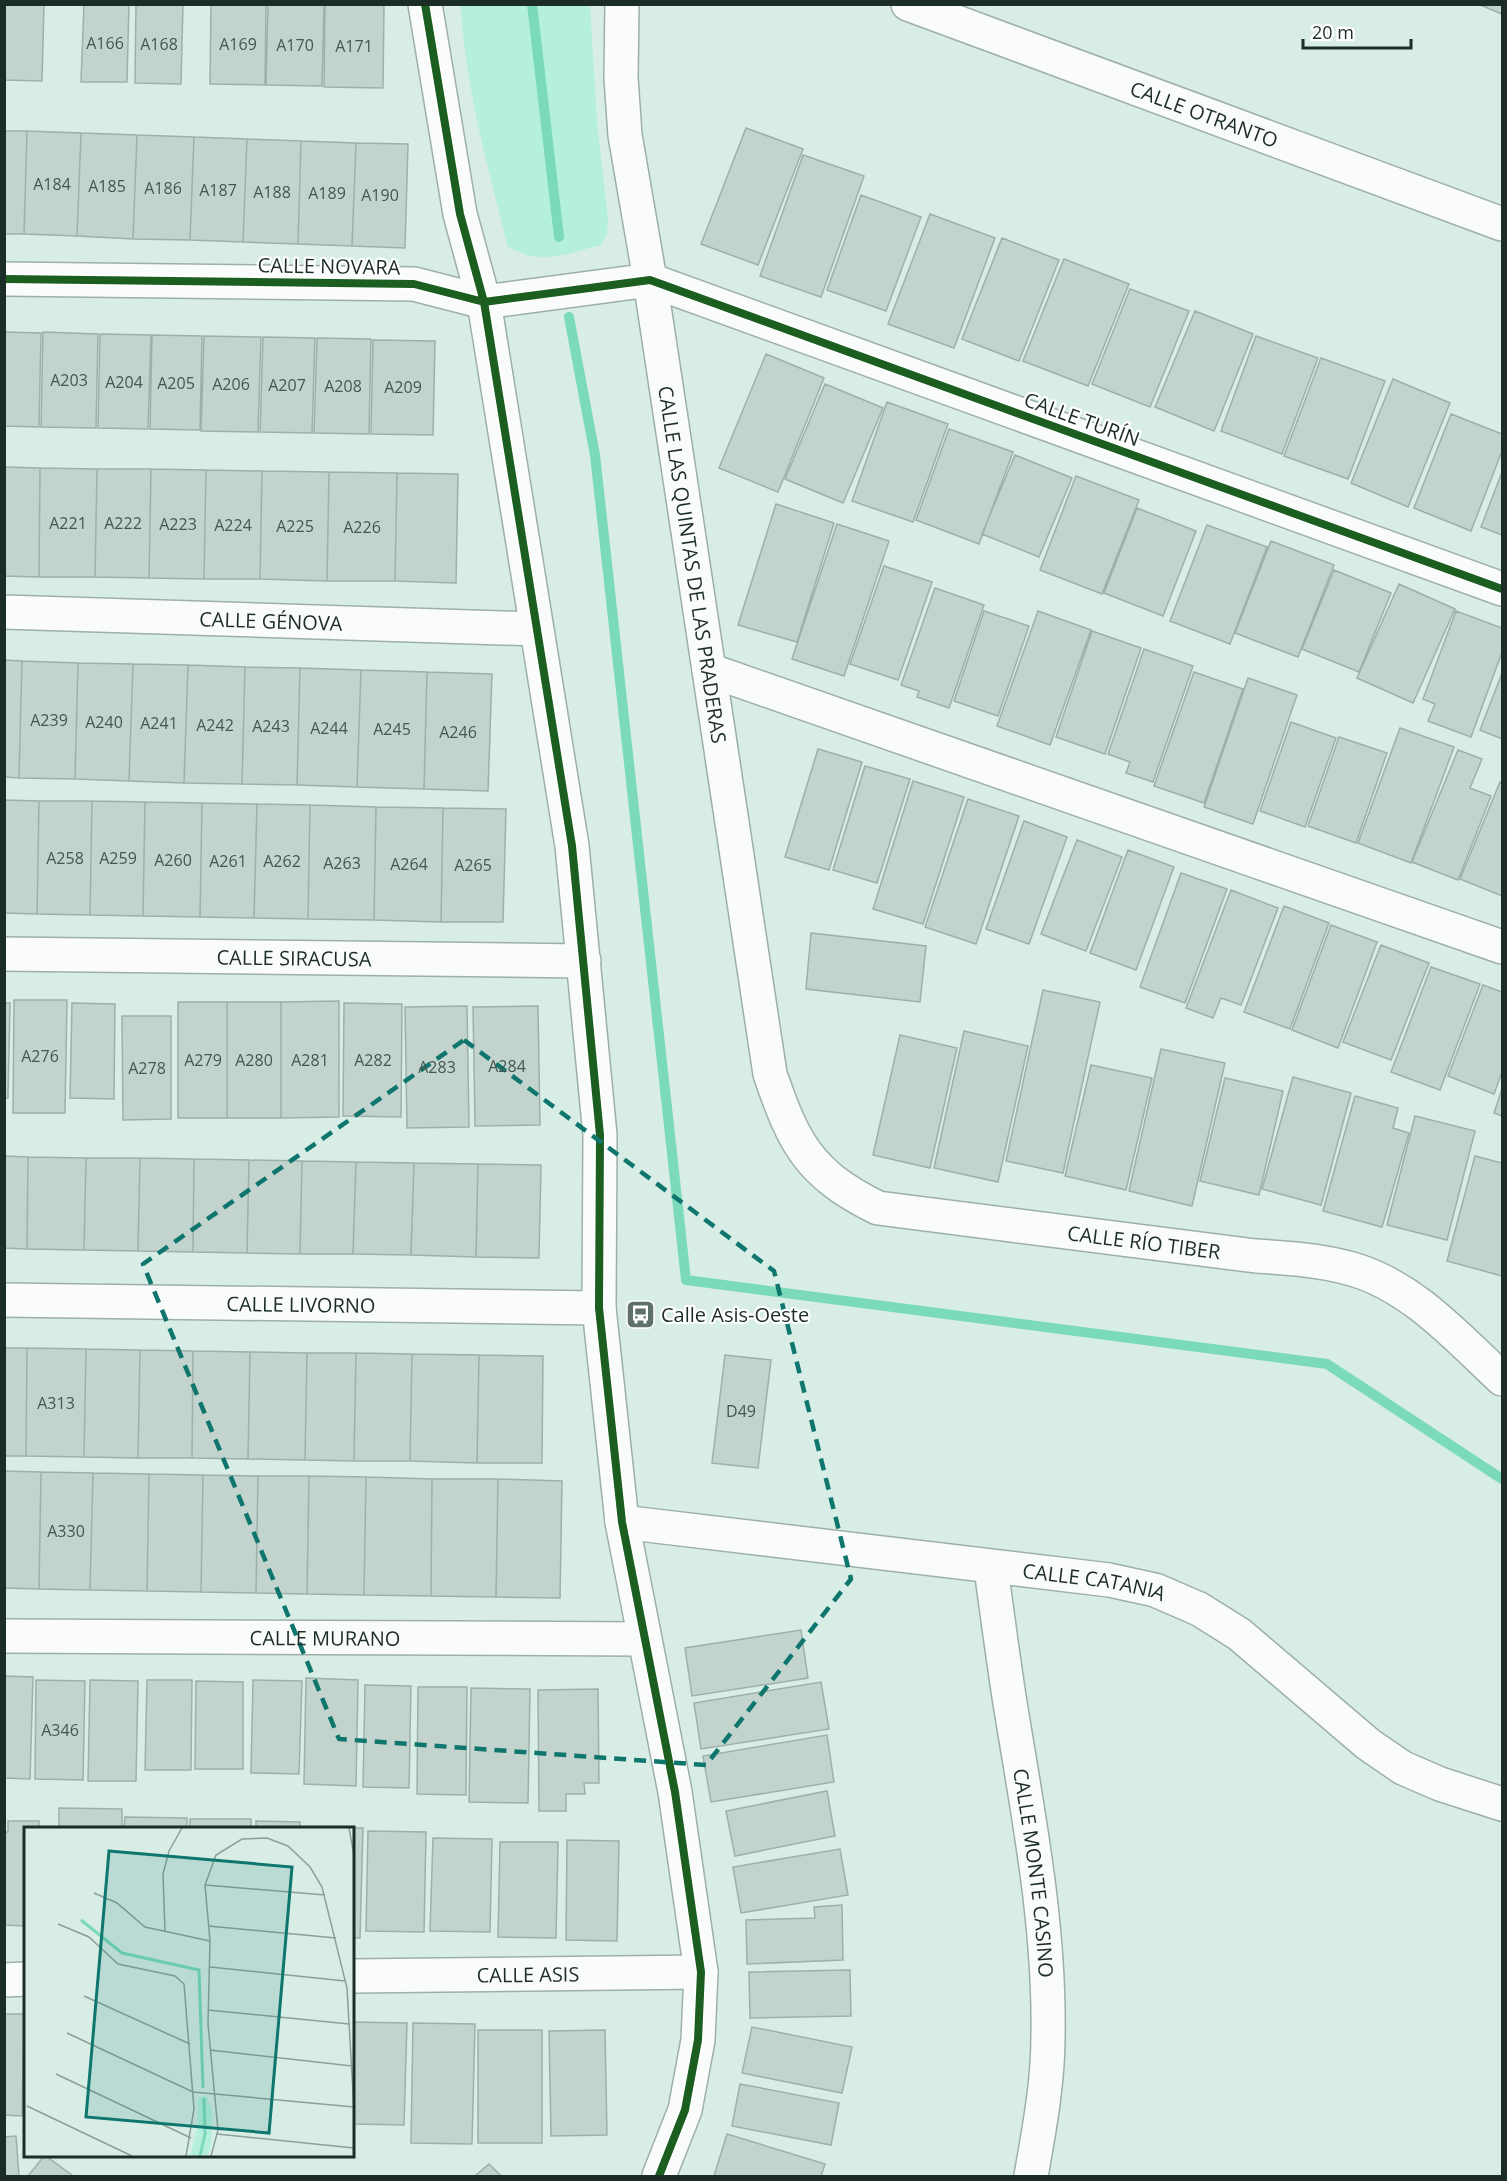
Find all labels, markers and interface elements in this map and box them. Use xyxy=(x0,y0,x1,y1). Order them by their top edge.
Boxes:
scale bar xyxy=(1303,12,1411,50)
text: 20 m xyxy=(1312,20,1354,44)
house number: A166 xyxy=(86,32,124,54)
house number: A168 xyxy=(140,33,178,55)
house number: A169 xyxy=(219,33,257,55)
house number: A170 xyxy=(276,34,314,56)
house number: A171 xyxy=(335,35,373,57)
street label: CALLE OTRANTO xyxy=(1127,74,1282,153)
house number: A184 xyxy=(33,173,71,195)
house number: A185 xyxy=(88,175,126,197)
house number: A186 xyxy=(144,177,182,199)
house number: A187 xyxy=(199,179,237,201)
house number: A188 xyxy=(253,181,291,203)
house number: A189 xyxy=(308,182,346,204)
house number: A190 xyxy=(361,184,399,206)
street label: CALLE NOVARA xyxy=(257,251,401,281)
house number: A203 xyxy=(50,369,88,391)
house number: A204 xyxy=(105,371,143,393)
house number: A205 xyxy=(157,372,195,394)
house number: A206 xyxy=(212,373,250,395)
house number: A207 xyxy=(268,374,306,396)
house number: A208 xyxy=(324,375,362,397)
house number: A209 xyxy=(384,376,422,398)
street label: CALLE LAS QUINTAS DE LAS PRADERAS xyxy=(653,384,733,745)
street label: CALLE TURÍN xyxy=(1021,386,1143,452)
house number: A221 xyxy=(49,512,87,534)
house number: A222 xyxy=(104,512,142,534)
house number: A223 xyxy=(159,513,197,535)
house number: A224 xyxy=(214,514,252,536)
house number: A225 xyxy=(276,515,314,537)
house number: A226 xyxy=(343,516,381,538)
street label: CALLE GÉNOVA xyxy=(199,605,343,636)
house number: A239 xyxy=(30,709,68,731)
house number: A240 xyxy=(85,711,123,733)
house number: A241 xyxy=(140,712,178,734)
house number: A242 xyxy=(196,714,234,736)
house number: A243 xyxy=(252,715,290,737)
house number: A244 xyxy=(310,717,348,739)
house number: A245 xyxy=(373,718,411,740)
house number: A246 xyxy=(439,721,477,743)
house number: A258 xyxy=(46,847,84,869)
house number: A259 xyxy=(99,847,137,869)
house number: A260 xyxy=(154,849,192,871)
house number: A261 xyxy=(209,850,247,872)
house number: A262 xyxy=(263,850,301,872)
house number: A263 xyxy=(323,852,361,874)
house number: A264 xyxy=(390,853,428,875)
house number: A265 xyxy=(454,854,492,876)
street label: CALLE SIRACUSA xyxy=(216,943,372,972)
house number: A276 xyxy=(21,1045,59,1067)
house number: A279 xyxy=(184,1049,222,1071)
house number: A280 xyxy=(235,1049,273,1071)
house number: A281 xyxy=(291,1049,329,1071)
house number: A282 xyxy=(354,1049,392,1071)
house number: A284 xyxy=(488,1055,526,1077)
house number: A283 xyxy=(418,1056,456,1078)
house number: A278 xyxy=(128,1057,166,1079)
street label: CALLE RÍO TIBER xyxy=(1066,1219,1223,1265)
street label: CALLE LIVORNO xyxy=(226,1289,376,1318)
bus stop icon: Calle Asis-Oeste xyxy=(624,1298,656,1330)
place label: Calle Asis-Oeste xyxy=(661,1301,809,1328)
house number: A313 xyxy=(37,1392,75,1414)
house number: D49 xyxy=(726,1400,756,1422)
house number: A330 xyxy=(47,1520,85,1542)
street label: CALLE CATANIA xyxy=(1021,1556,1171,1607)
street label: CALLE MURANO xyxy=(250,1624,400,1651)
house number: A346 xyxy=(41,1719,79,1741)
street label: CALLE MONTE CASINO xyxy=(1008,1766,1060,1978)
inset map xyxy=(24,1827,354,2157)
street label: CALLE ASIS xyxy=(476,1960,580,1988)

